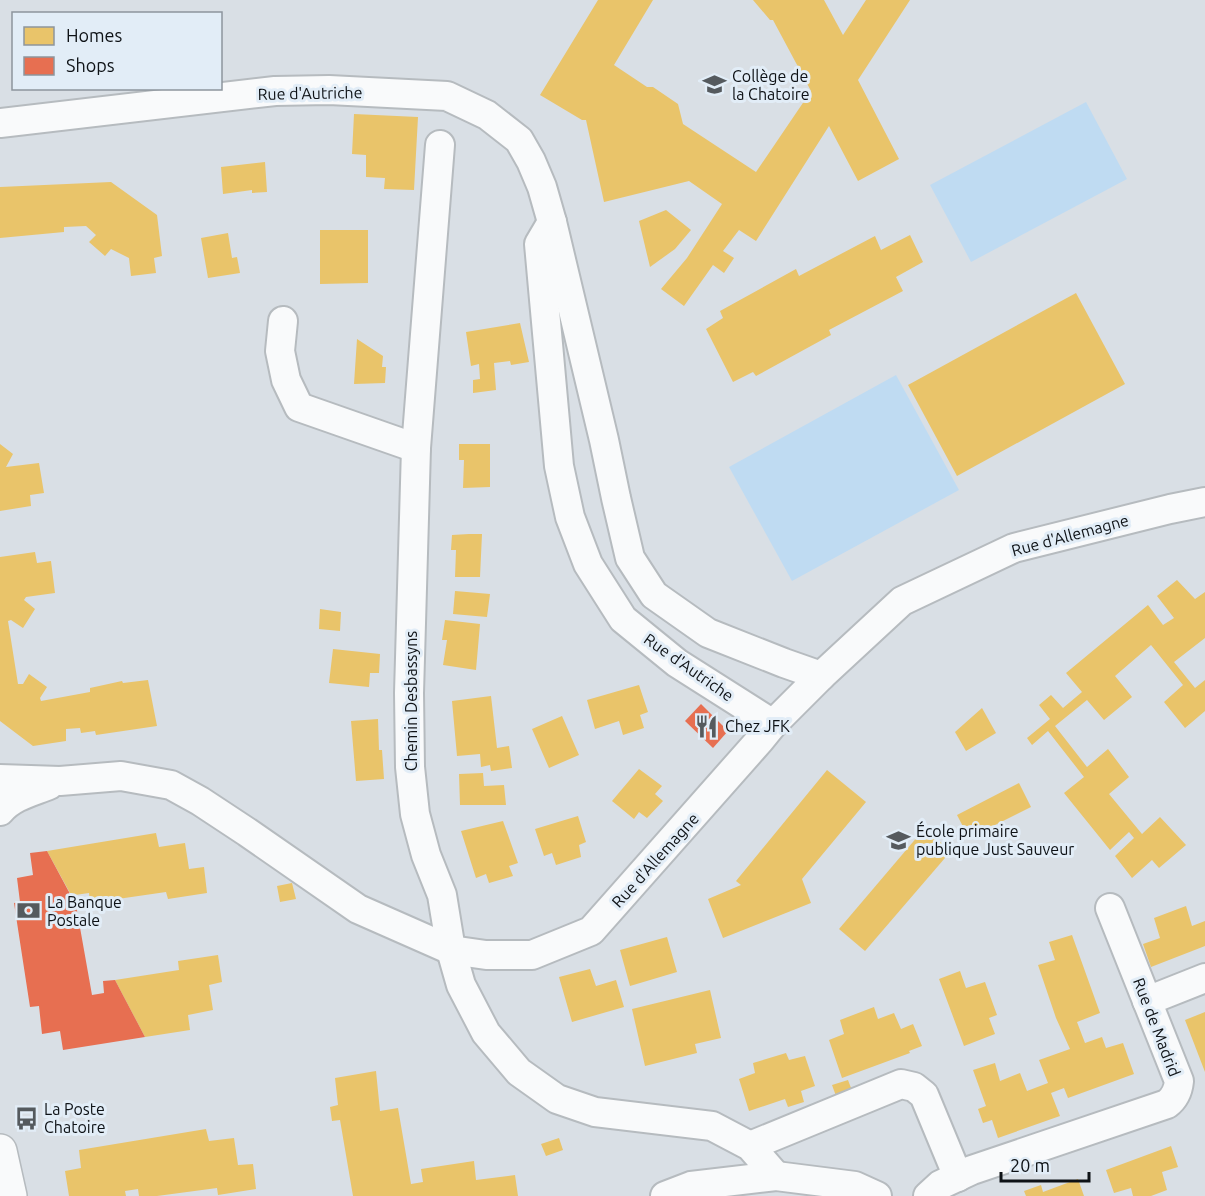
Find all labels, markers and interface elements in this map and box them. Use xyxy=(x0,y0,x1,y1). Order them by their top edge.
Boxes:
legend xyxy=(12,12,222,90)
text: Homes xyxy=(66,25,123,45)
text: Shops xyxy=(66,55,115,75)
place label: Collège de la Chatoire xyxy=(732,67,810,103)
school or university icon: Collège de la Chatoire xyxy=(701,72,727,98)
street label: Rue d'Autriche xyxy=(257,83,363,103)
street label: Rue d'Allemagne xyxy=(1009,511,1131,559)
street label: Rue d'Autriche xyxy=(641,630,737,704)
street label: Chemin Desbassyns xyxy=(402,631,420,771)
restaurant icon: Chez JFK xyxy=(694,713,720,739)
place label: Chez JFK xyxy=(725,717,790,735)
street label: Rue d'Allemagne xyxy=(608,809,702,911)
place label: École primaire publique Just Sauveur xyxy=(916,820,1074,858)
school or university icon: École primaire publique Just Sauveur xyxy=(885,827,911,853)
place label: La Banque Postale xyxy=(47,893,122,929)
bank icon: La Banque Postale xyxy=(16,898,42,924)
street label: Rue de Madrid xyxy=(1130,975,1184,1079)
place label: La Poste Chatoire xyxy=(44,1100,106,1136)
bus stop icon: La Poste Chatoire xyxy=(13,1105,39,1131)
scale bar xyxy=(1001,1145,1090,1183)
text: 20 m xyxy=(1010,1155,1050,1175)

